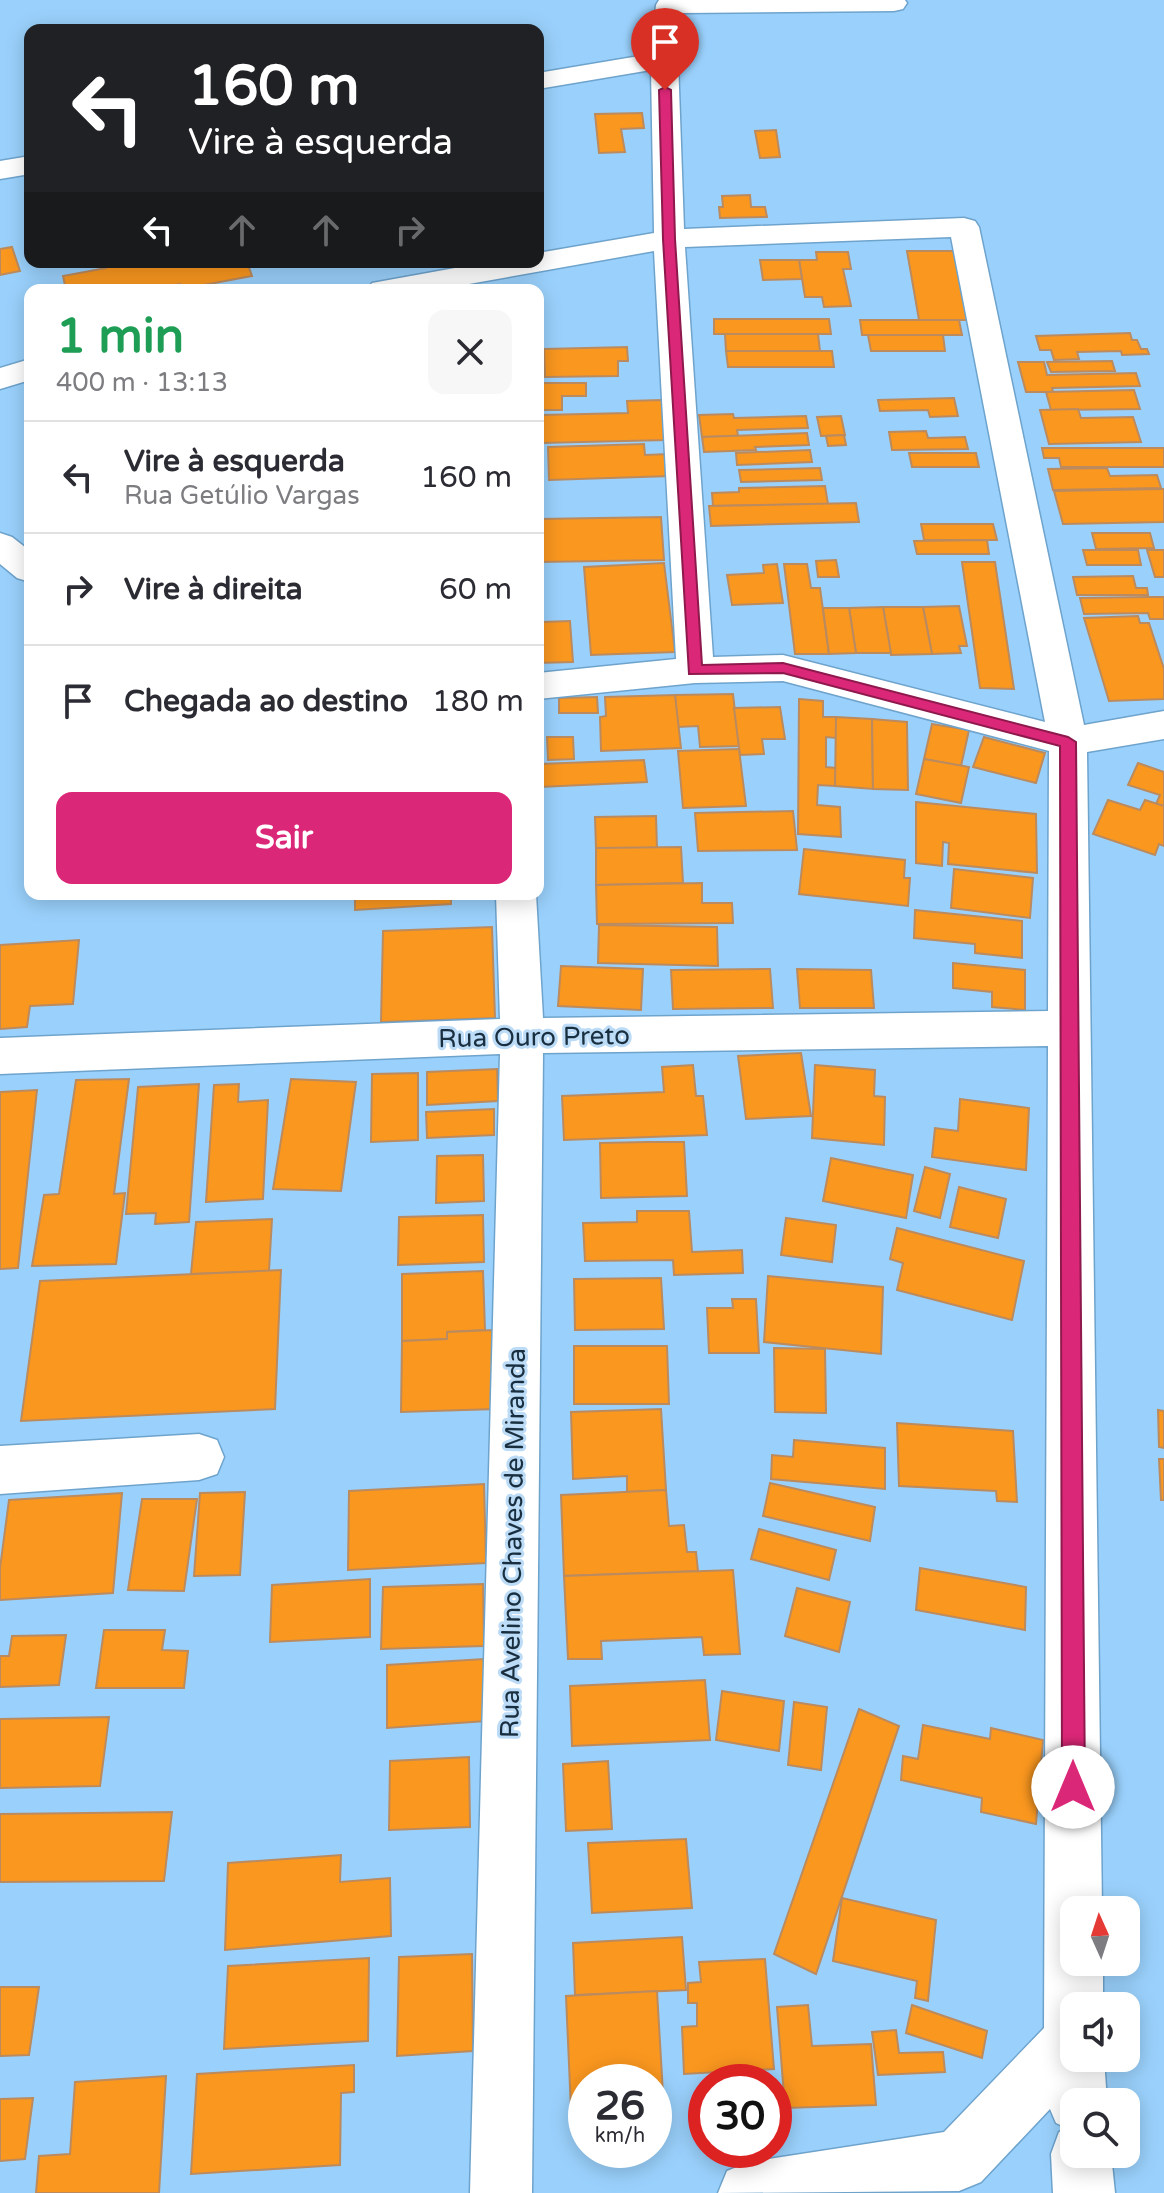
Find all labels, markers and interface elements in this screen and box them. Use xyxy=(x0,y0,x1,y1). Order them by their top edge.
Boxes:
pin xyxy=(631,8,699,90)
icon: arrive xyxy=(643,20,687,64)
text: 160 m xyxy=(188,53,359,120)
icon: left xyxy=(56,56,160,160)
text: Vire à esquerda xyxy=(188,121,453,164)
icon: left xyxy=(136,208,180,252)
icon: ahead xyxy=(220,208,264,252)
icon: ahead xyxy=(304,208,348,252)
icon: right xyxy=(388,208,432,252)
text: 1 min xyxy=(56,308,184,366)
button: close xyxy=(428,310,512,394)
text: 400 m · 13:13 xyxy=(56,367,228,398)
text: Vire à esquerda xyxy=(124,443,345,480)
icon: left xyxy=(56,455,100,499)
text: 160 m xyxy=(420,459,512,496)
text: Rua Getúlio Vargas xyxy=(124,480,360,511)
icon: right xyxy=(56,567,100,611)
text: Vire à direita xyxy=(124,571,303,608)
text: 60 m xyxy=(439,571,512,608)
icon: arrive xyxy=(56,679,100,723)
text: Chegada ao destino xyxy=(124,683,408,720)
text: 180 m xyxy=(432,683,524,720)
button: Sair xyxy=(56,792,512,884)
street label: Rua Ouro Preto xyxy=(438,1020,630,1054)
street label: Rua Avelino Chaves de Miranda xyxy=(494,1348,532,1738)
position arrow xyxy=(1031,1745,1115,1829)
north arrow xyxy=(1060,1896,1140,1976)
map controls xyxy=(1060,1896,1140,2168)
button: sound xyxy=(1060,1992,1140,2072)
speed limit sign: 30 xyxy=(688,2064,792,2168)
text: 26 xyxy=(595,2082,645,2130)
button: search xyxy=(1060,2088,1140,2168)
text: km/h xyxy=(595,2124,645,2148)

